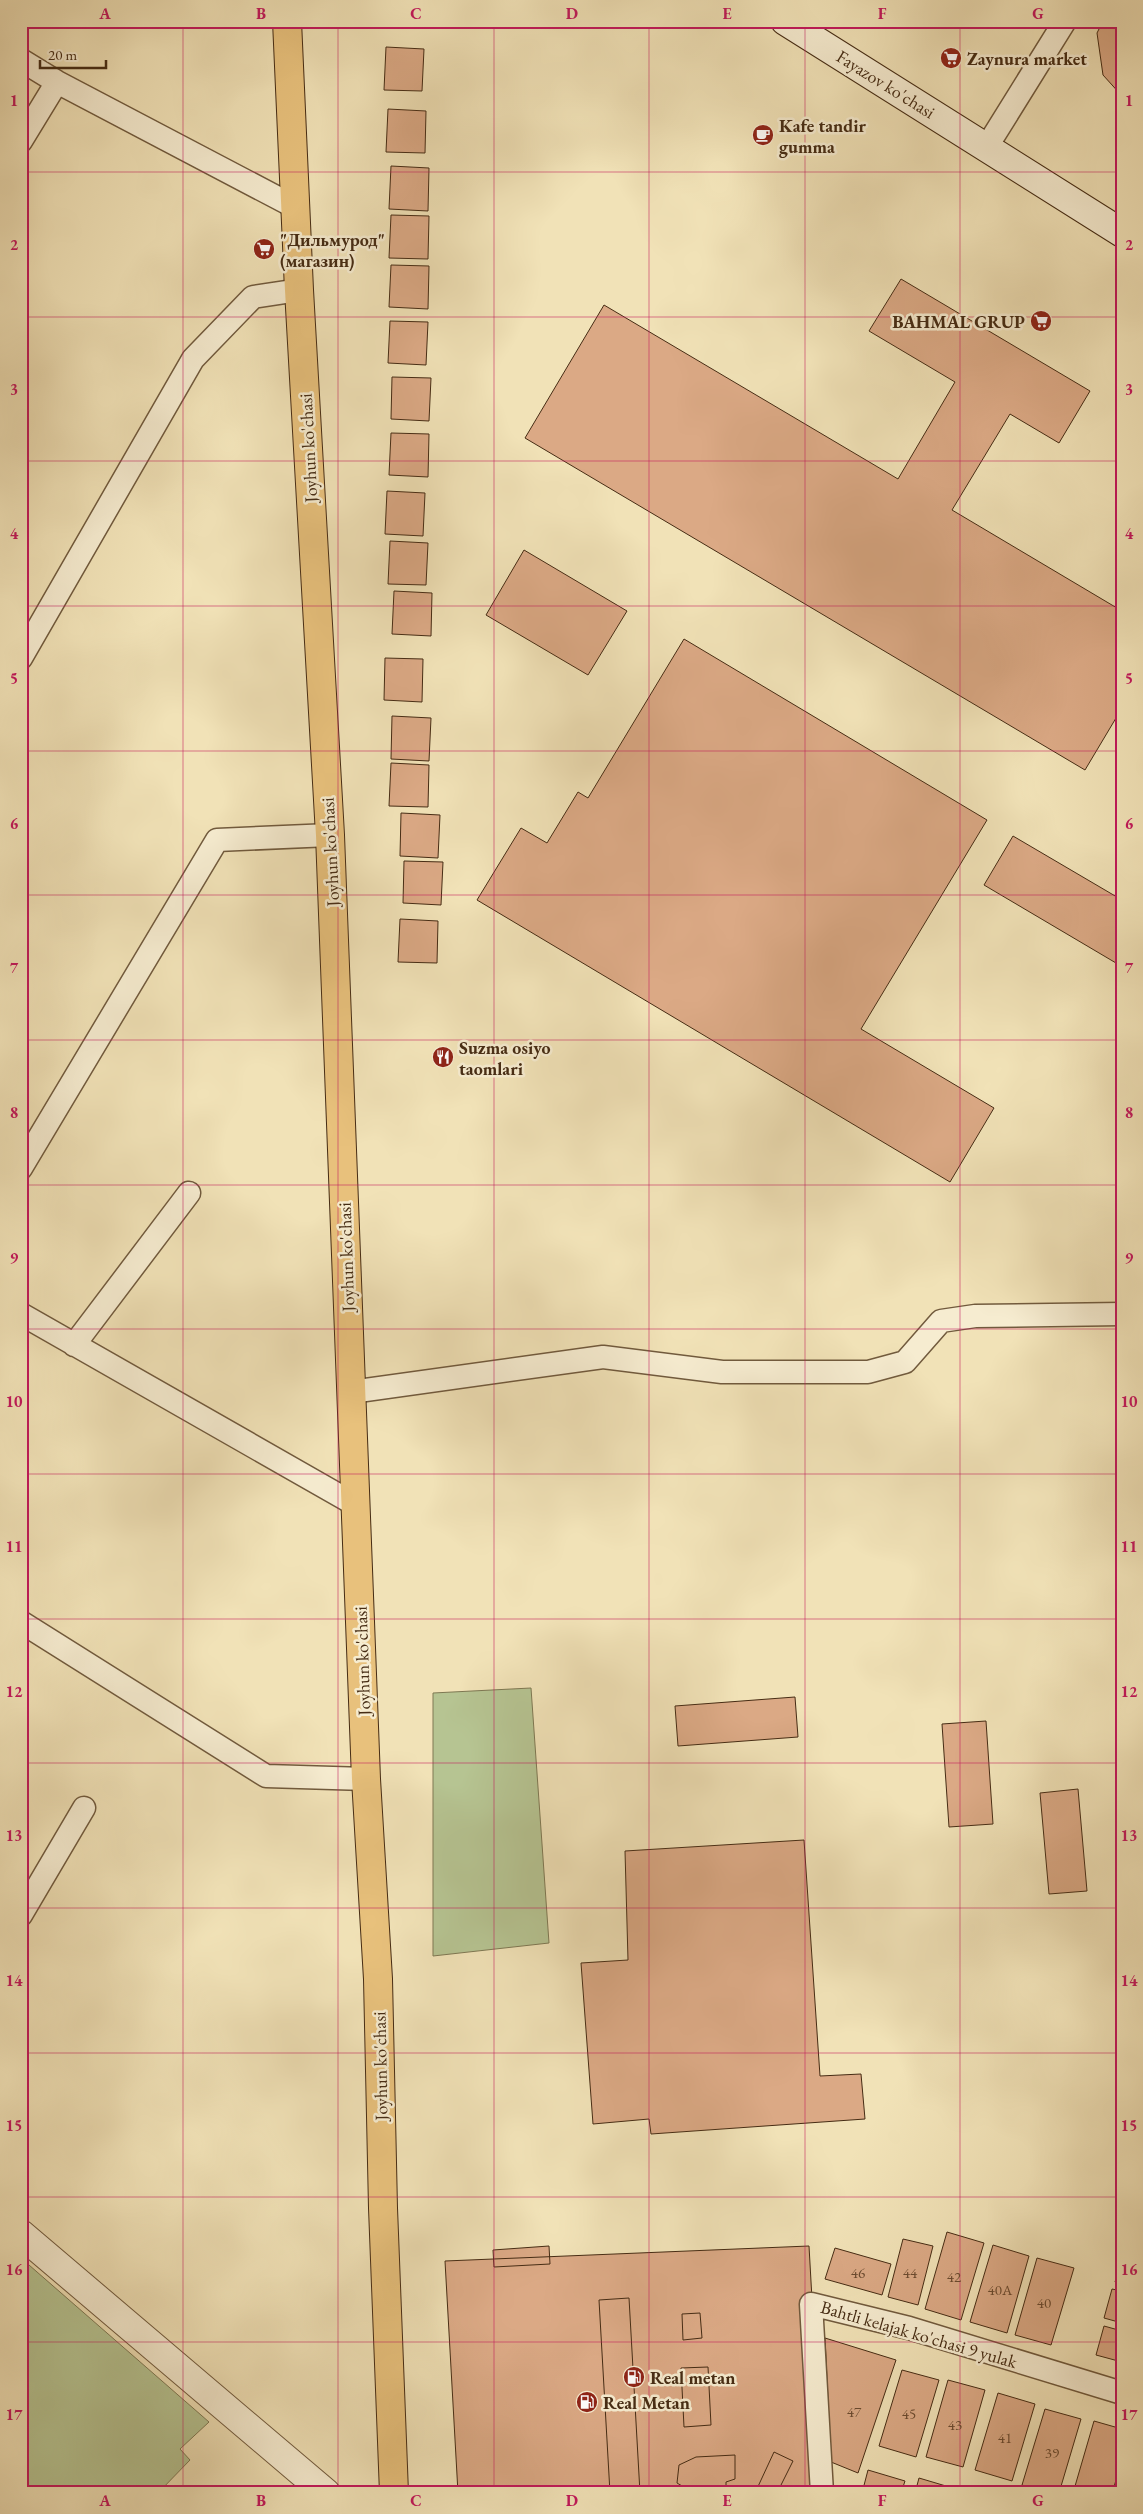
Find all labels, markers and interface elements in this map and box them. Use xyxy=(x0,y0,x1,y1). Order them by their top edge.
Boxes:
text: A xyxy=(98,3,111,24)
text: B xyxy=(256,3,266,24)
text: C xyxy=(410,3,422,24)
text: D xyxy=(566,3,578,24)
text: E xyxy=(722,3,732,24)
text: F xyxy=(878,3,887,24)
text: G xyxy=(1032,3,1044,24)
scale bar xyxy=(40,38,106,70)
text: 20 m xyxy=(48,45,77,64)
street label: Fayazov ko'chasi xyxy=(832,45,940,124)
supermarket icon: Zaynura market xyxy=(939,46,963,70)
place label: Zaynura market xyxy=(967,47,1087,70)
text: 1 xyxy=(10,90,18,111)
text: 1 xyxy=(1125,90,1133,111)
place label: Kafe tandir gumma xyxy=(779,114,867,158)
cafe icon: Kafe tandir gumma xyxy=(751,123,775,147)
place label: "Дильмурод" (магазин) xyxy=(280,228,385,272)
text: 2 xyxy=(10,234,19,255)
text: 2 xyxy=(1125,234,1134,255)
supermarket icon: "Дильмурод" (магазин) xyxy=(252,237,276,261)
supermarket icon: BAHMAL GRUP xyxy=(1029,309,1053,333)
place label: BAHMAL GRUP xyxy=(892,310,1025,333)
text: 3 xyxy=(10,379,18,400)
text: 3 xyxy=(1125,379,1133,400)
street label: Joyhun ko'chasi xyxy=(294,392,322,505)
text: 4 xyxy=(10,523,19,544)
text: 4 xyxy=(1125,523,1134,544)
text: 5 xyxy=(10,668,18,689)
text: 5 xyxy=(1125,668,1133,689)
street label: Joyhun ko'chasi xyxy=(316,796,344,909)
text: 6 xyxy=(10,813,19,834)
text: 6 xyxy=(1125,813,1134,834)
text: 7 xyxy=(10,957,19,978)
text: 7 xyxy=(1125,957,1134,978)
place label: Suzma osiyo taomlari xyxy=(459,1036,551,1080)
restaurant icon: Suzma osiyo taomlari xyxy=(431,1045,455,1069)
text: 8 xyxy=(10,1102,18,1123)
text: 8 xyxy=(1125,1102,1133,1123)
street label: Joyhun ko'chasi xyxy=(333,1201,359,1314)
text: 9 xyxy=(10,1247,19,1268)
text: 9 xyxy=(1125,1247,1134,1268)
text: 10 xyxy=(6,1391,23,1412)
text: 10 xyxy=(1121,1391,1138,1412)
text: 11 xyxy=(6,1536,22,1557)
text: 11 xyxy=(1121,1536,1137,1557)
street label: Joyhun ko'chasi xyxy=(349,1605,375,1718)
text: 12 xyxy=(6,1681,23,1702)
text: 12 xyxy=(1121,1681,1138,1702)
text: 13 xyxy=(6,1825,22,1846)
text: 13 xyxy=(1121,1825,1137,1846)
text: 14 xyxy=(6,1970,23,1991)
text: 14 xyxy=(1121,1970,1138,1991)
street label: Joyhun ko'chasi xyxy=(368,2011,392,2123)
text: 15 xyxy=(6,2115,22,2136)
text: 15 xyxy=(1121,2115,1137,2136)
text: 16 xyxy=(6,2259,23,2280)
text: 16 xyxy=(1121,2259,1138,2280)
house number: 46 xyxy=(851,2263,865,2282)
house number: 44 xyxy=(903,2263,918,2282)
house number: 42 xyxy=(947,2267,962,2286)
house number: 40А xyxy=(988,2280,1013,2299)
house number: 40 xyxy=(1037,2293,1051,2312)
street label: Bahtli kelajak ko'chasi 9 yulak xyxy=(818,2295,1020,2373)
fuel station icon: Real metan xyxy=(622,2365,646,2389)
place label: Real metan xyxy=(650,2366,735,2389)
fuel station icon: Real Metan xyxy=(575,2390,599,2414)
place label: Real Metan xyxy=(603,2391,690,2414)
house number: 47 xyxy=(847,2402,862,2421)
text: 17 xyxy=(6,2404,23,2425)
house number: 45 xyxy=(902,2404,916,2423)
text: 17 xyxy=(1121,2404,1138,2425)
house number: 43 xyxy=(948,2415,962,2434)
house number: 41 xyxy=(998,2428,1012,2447)
house number: 39 xyxy=(1045,2443,1059,2462)
text: A xyxy=(98,2490,111,2511)
text: B xyxy=(256,2490,266,2511)
text: C xyxy=(410,2490,422,2511)
text: D xyxy=(566,2490,578,2511)
text: E xyxy=(722,2490,732,2511)
text: F xyxy=(878,2490,887,2511)
text: G xyxy=(1032,2490,1044,2511)

